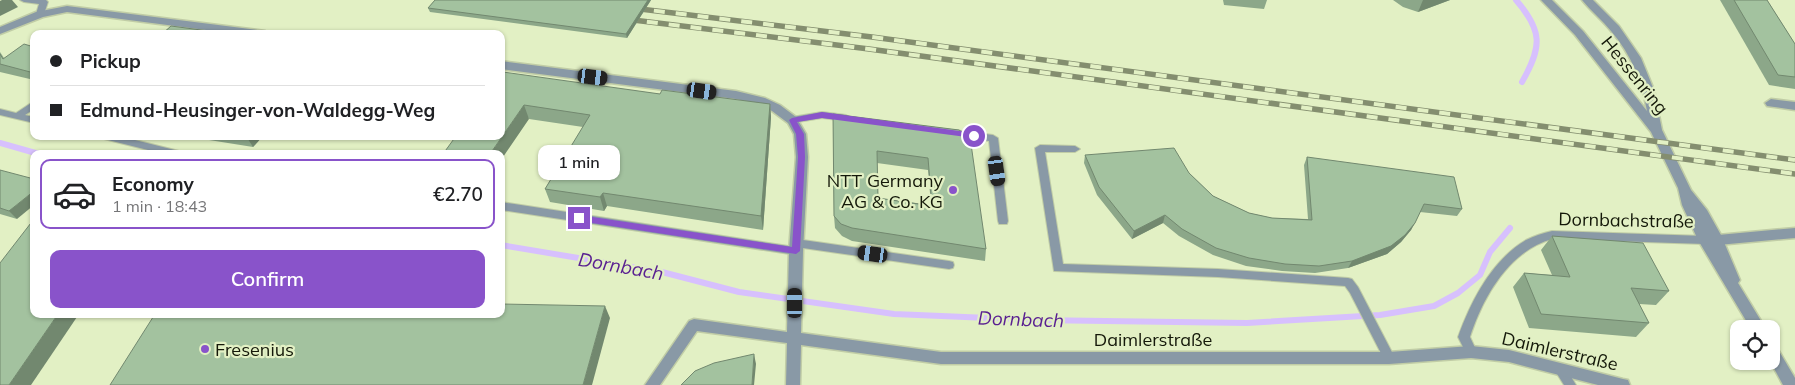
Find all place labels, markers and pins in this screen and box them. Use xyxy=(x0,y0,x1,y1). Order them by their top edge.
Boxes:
place label: NTT Germany AG & Co. KG xyxy=(827,169,943,213)
marker: NTT Germany AG & Co. KG xyxy=(947,184,959,196)
place label: Fresenius xyxy=(215,338,294,361)
marker: Fresenius xyxy=(199,343,211,355)

